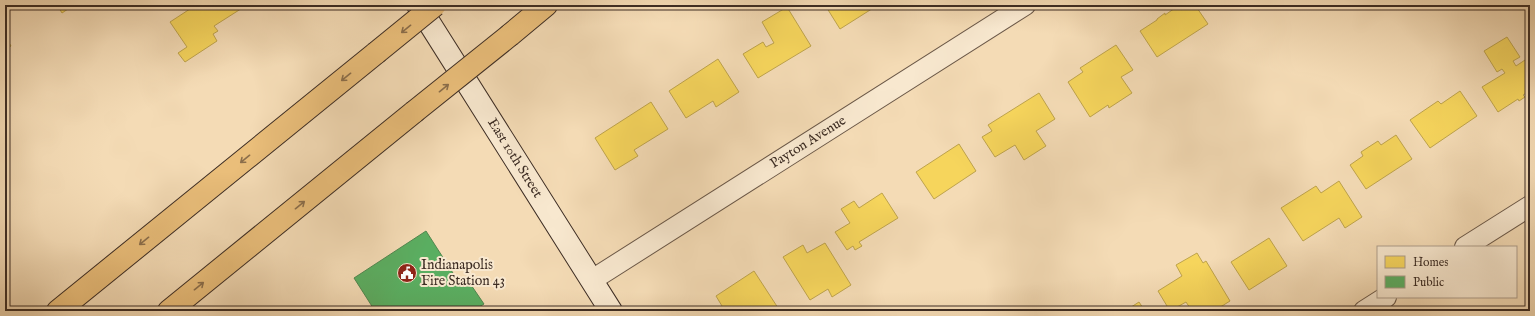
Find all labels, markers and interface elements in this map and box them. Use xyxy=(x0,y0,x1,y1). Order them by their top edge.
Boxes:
one-way arrow xyxy=(400,25,411,33)
one-way arrow xyxy=(341,73,352,82)
one-way arrow xyxy=(439,83,450,92)
street label: Payton Avenue xyxy=(767,111,850,173)
street label: East 10th Street xyxy=(483,115,547,201)
one-way arrow xyxy=(240,155,251,164)
one-way arrow xyxy=(294,200,305,209)
one-way arrow xyxy=(139,236,149,245)
legend xyxy=(1377,246,1517,298)
text: Homes xyxy=(1413,255,1449,270)
place label: Indianapolis Fire Station 43 xyxy=(421,256,505,290)
public building icon: Indianapolis Fire Station 43 xyxy=(396,262,418,284)
text: Public xyxy=(1413,275,1444,290)
one-way arrow xyxy=(193,282,204,291)

